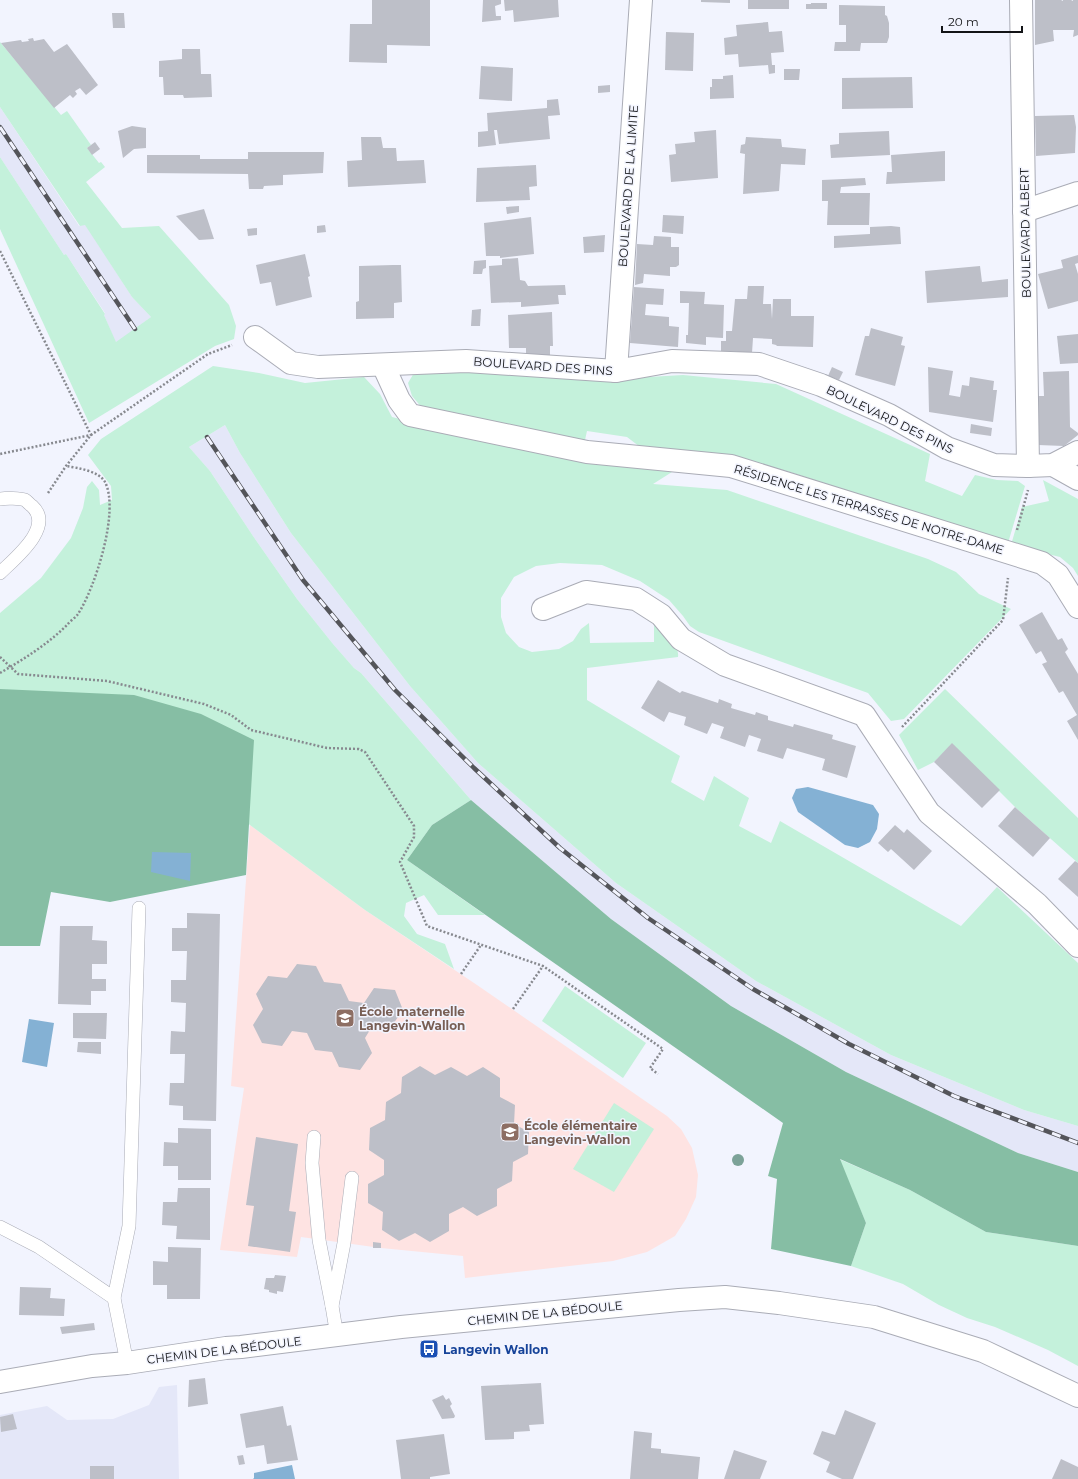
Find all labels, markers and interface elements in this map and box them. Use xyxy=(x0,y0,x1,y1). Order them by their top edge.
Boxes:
scale bar xyxy=(942,8,1022,34)
text: 20 m xyxy=(948,14,979,29)
street label: BOULEVARD DE LA LIMITE xyxy=(615,104,641,268)
street label: BOULEVARD ALBERT xyxy=(1016,168,1034,298)
street label: BOULEVARD DES PINS xyxy=(473,354,613,378)
street label: BOULEVARD DES PINS xyxy=(824,382,956,456)
street label: RÉSIDENCE LES TERRASSES DE NOTRE-DAME xyxy=(732,461,1006,557)
place label: École maternelle Langevin-Wallon xyxy=(359,1004,465,1033)
school or university icon: École maternelle Langevin-Wallon xyxy=(334,1007,356,1029)
place label: École élémentaire Langevin-Wallon xyxy=(524,1118,638,1147)
school or university icon: École élémentaire Langevin-Wallon xyxy=(499,1121,521,1143)
street label: CHEMIN DE LA BÉDOULE xyxy=(467,1297,623,1329)
street label: CHEMIN DE LA BÉDOULE xyxy=(146,1333,302,1367)
bus stop icon: Langevin Wallon xyxy=(418,1338,440,1360)
place label: Langevin Wallon xyxy=(443,1342,548,1357)

